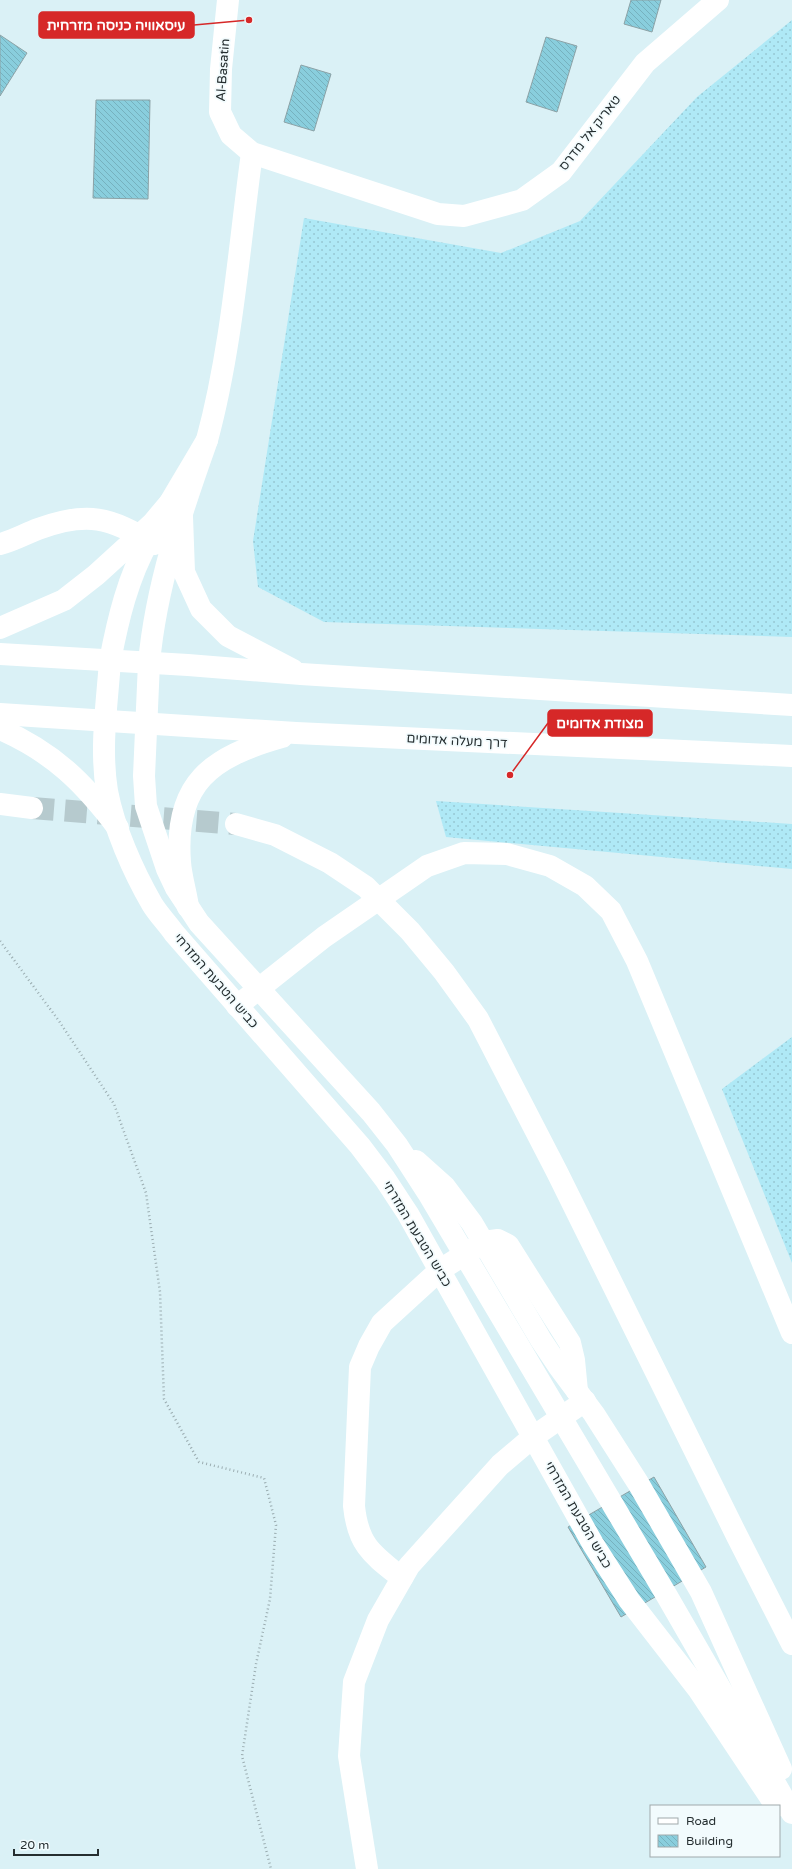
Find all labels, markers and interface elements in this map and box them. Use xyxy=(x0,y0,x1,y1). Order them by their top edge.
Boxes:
callout: עיסאוויה כניסה מזרחית xyxy=(39,12,194,38)
text: עיסאוויה כניסה מזרחית xyxy=(47,17,185,34)
street label: Al-Basatin xyxy=(213,38,233,102)
street label: טאריק אל מדרס xyxy=(556,92,624,174)
callout: מצודת אדומים xyxy=(548,710,652,736)
text: מצודת אדומים xyxy=(556,715,644,732)
street label: דרך מעלה אדומים xyxy=(406,730,508,752)
street label: כביש הטבעת המזרחי xyxy=(170,930,262,1032)
street label: כביש הטבעת המזרחי xyxy=(379,1178,455,1290)
street label: כביש הטבעת המזרחי xyxy=(541,1459,615,1571)
legend xyxy=(650,1805,780,1857)
text: Road xyxy=(686,1814,716,1828)
scale bar xyxy=(14,1831,98,1857)
text: Building xyxy=(686,1834,733,1848)
text: 20 m xyxy=(20,1838,49,1852)

